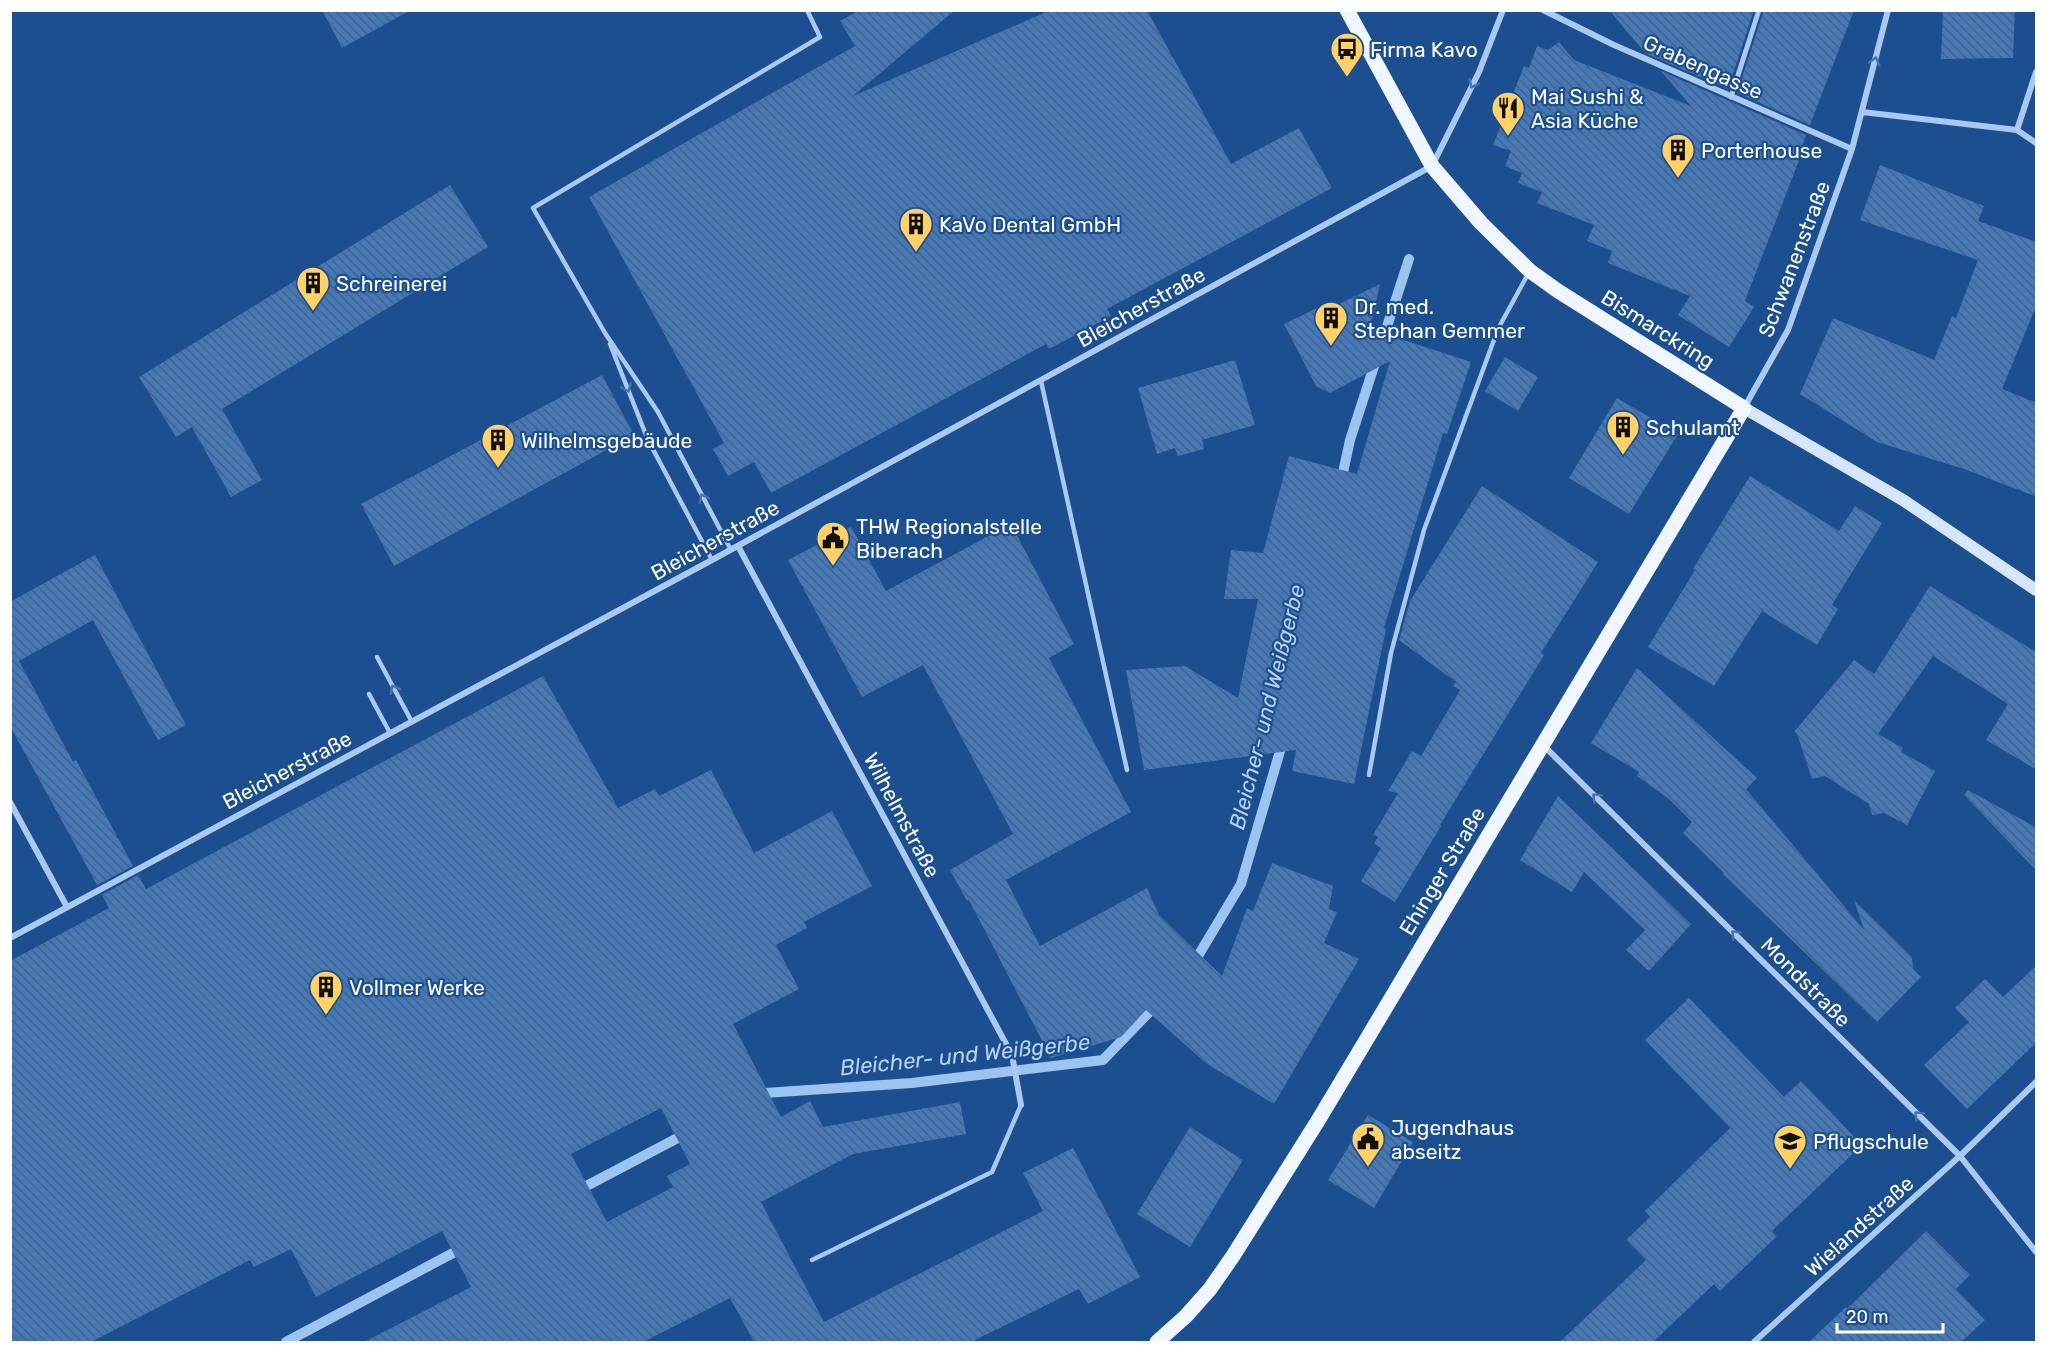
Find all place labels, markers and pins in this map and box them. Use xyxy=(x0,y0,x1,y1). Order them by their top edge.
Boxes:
bus stop icon: Firma Kavo xyxy=(1329,31,1365,78)
place label: Firma Kavo xyxy=(1370,37,1478,62)
place label: Mai Sushi & Asia Küche xyxy=(1531,84,1644,133)
restaurant icon: Mai Sushi & Asia Küche xyxy=(1490,90,1526,137)
building icon: Porterhouse xyxy=(1660,132,1696,179)
place label: Porterhouse xyxy=(1701,138,1822,163)
building icon: KaVo Dental GmbH xyxy=(898,206,934,253)
place label: KaVo Dental GmbH xyxy=(939,212,1121,237)
building icon: Schreinerei xyxy=(295,265,331,312)
place label: Schreinerei xyxy=(336,271,447,296)
place label: Dr. med. Stephan Gemmer xyxy=(1354,294,1525,343)
building icon: Dr. med. Stephan Gemmer xyxy=(1313,300,1349,347)
building icon: Schulamt xyxy=(1605,409,1641,456)
place label: Schulamt xyxy=(1646,415,1740,440)
building icon: Wilhelmsgebäude xyxy=(480,422,516,469)
place label: Wilhelmsgebäude xyxy=(521,428,692,453)
place label: THW Regionalstelle Biberach xyxy=(856,514,1042,563)
public building icon: THW Regionalstelle Biberach xyxy=(815,520,851,567)
building icon: Vollmer Werke xyxy=(308,969,344,1016)
place label: Vollmer Werke xyxy=(349,975,485,1000)
place label: Jugendhaus abseitz xyxy=(1391,1115,1514,1164)
public building icon: Jugendhaus abseitz xyxy=(1350,1121,1386,1168)
school or university icon: Pflugschule xyxy=(1772,1123,1808,1170)
place label: Pflugschule xyxy=(1813,1129,1929,1154)

